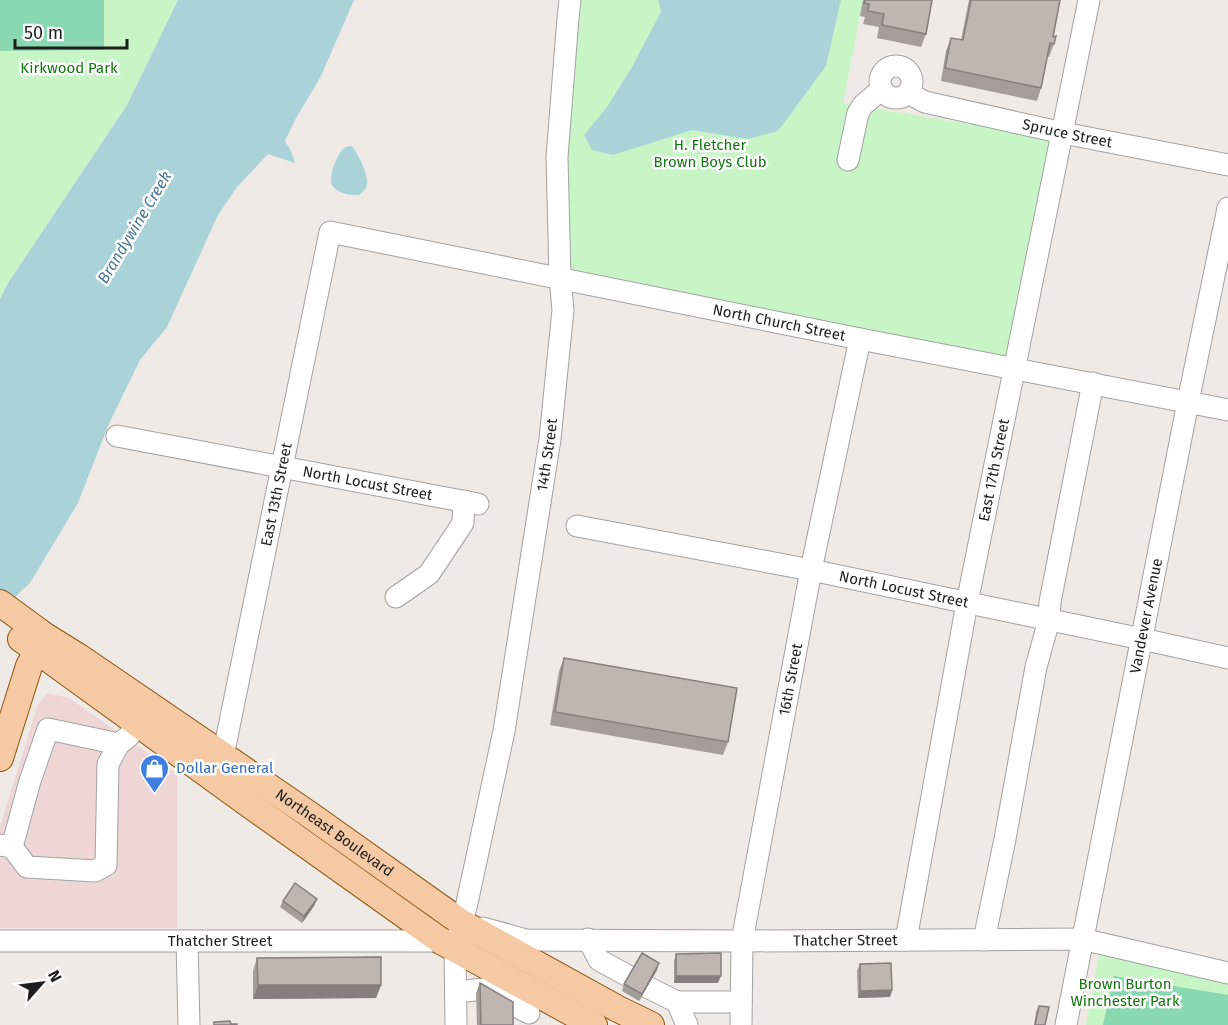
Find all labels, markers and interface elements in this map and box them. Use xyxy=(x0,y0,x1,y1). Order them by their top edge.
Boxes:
scale bar xyxy=(15,12,128,50)
text: 50 m xyxy=(24,22,63,44)
park label: Kirkwood Park xyxy=(20,59,118,77)
street label: Spruce Street xyxy=(1021,115,1114,151)
park label: H. Fletcher Brown Boys Club xyxy=(653,136,767,171)
water label: Brandywine Creek xyxy=(93,167,176,287)
street label: North Church Street xyxy=(711,301,848,345)
street label: 14th Street xyxy=(533,417,561,493)
street label: East 17th Street xyxy=(975,417,1013,523)
street label: East 13th Street xyxy=(257,440,296,548)
street label: North Locust Street xyxy=(301,462,435,504)
street label: Vandever Avenue xyxy=(1126,557,1166,675)
street label: North Locust Street xyxy=(838,567,971,612)
street label: 16th Street xyxy=(775,641,806,717)
shop icon: Dollar General xyxy=(139,752,171,794)
place label: Dollar General xyxy=(176,759,274,777)
street label: Northeast Boulevard xyxy=(272,785,397,881)
street label: Thatcher Street xyxy=(793,931,898,950)
street label: Thatcher Street xyxy=(168,932,273,950)
north arrow xyxy=(12,953,72,1013)
text: N xyxy=(44,967,66,985)
park label: Brown Burton Winchester Park xyxy=(1070,975,1180,1010)

